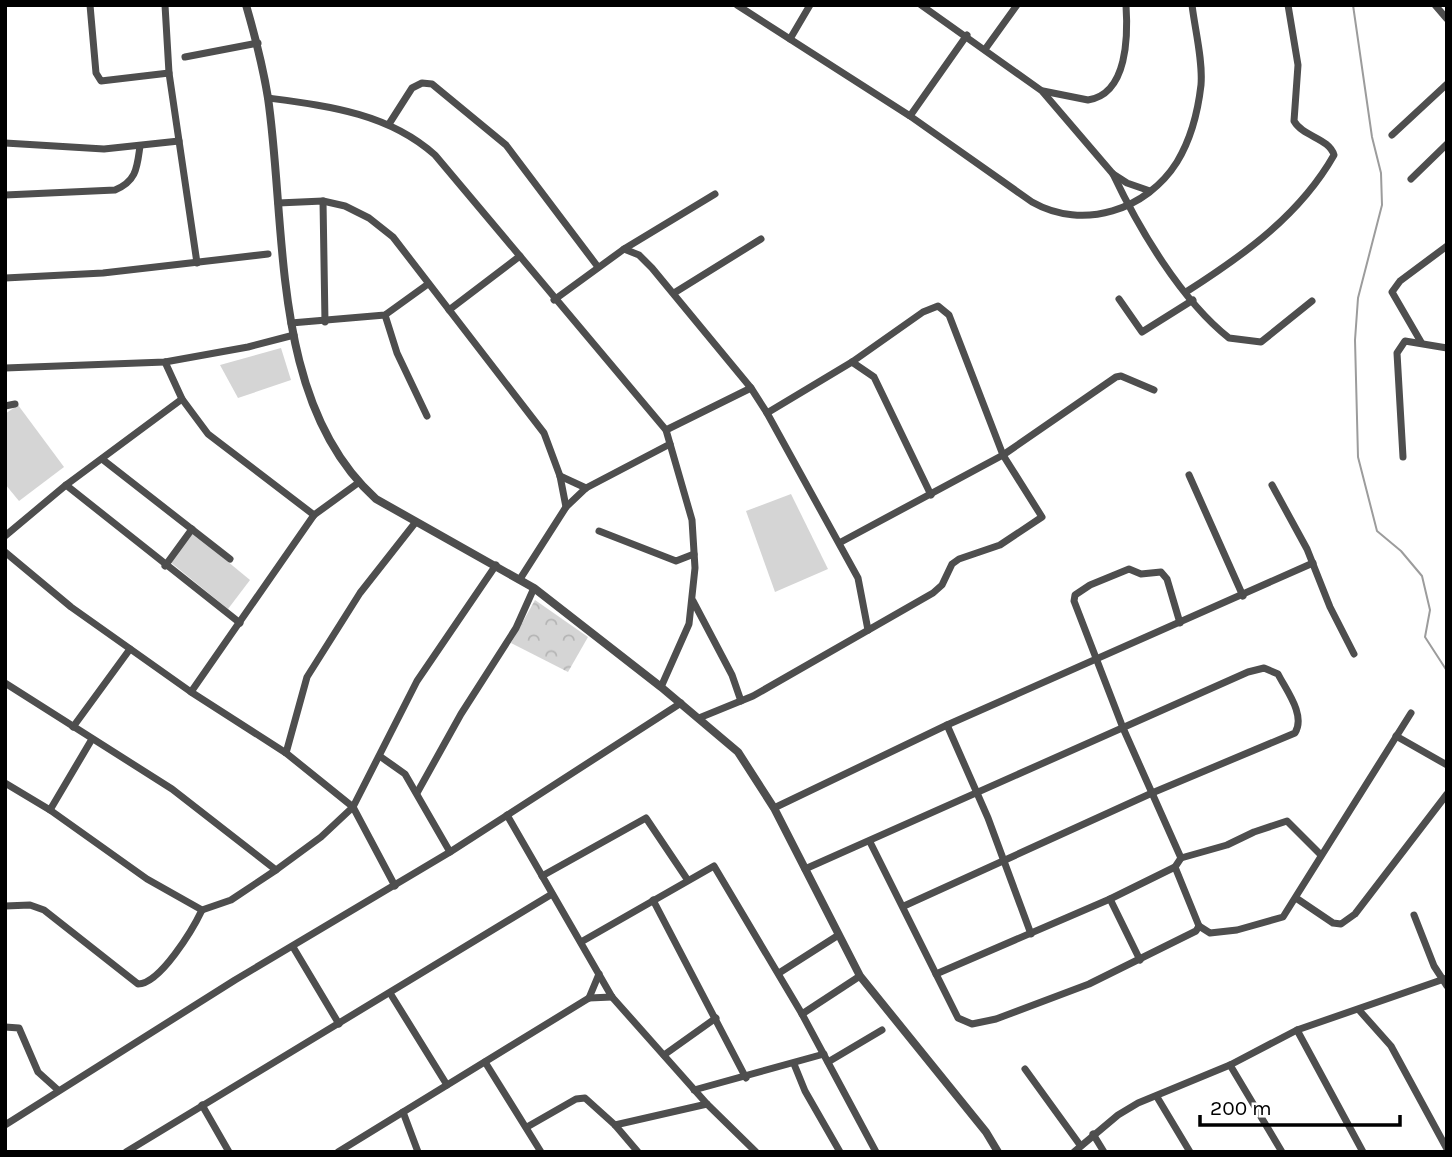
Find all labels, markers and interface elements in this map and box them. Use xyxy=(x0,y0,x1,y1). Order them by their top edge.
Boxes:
scale bar xyxy=(1200,1084,1400,1128)
text: 200 m xyxy=(1210,1096,1272,1120)

